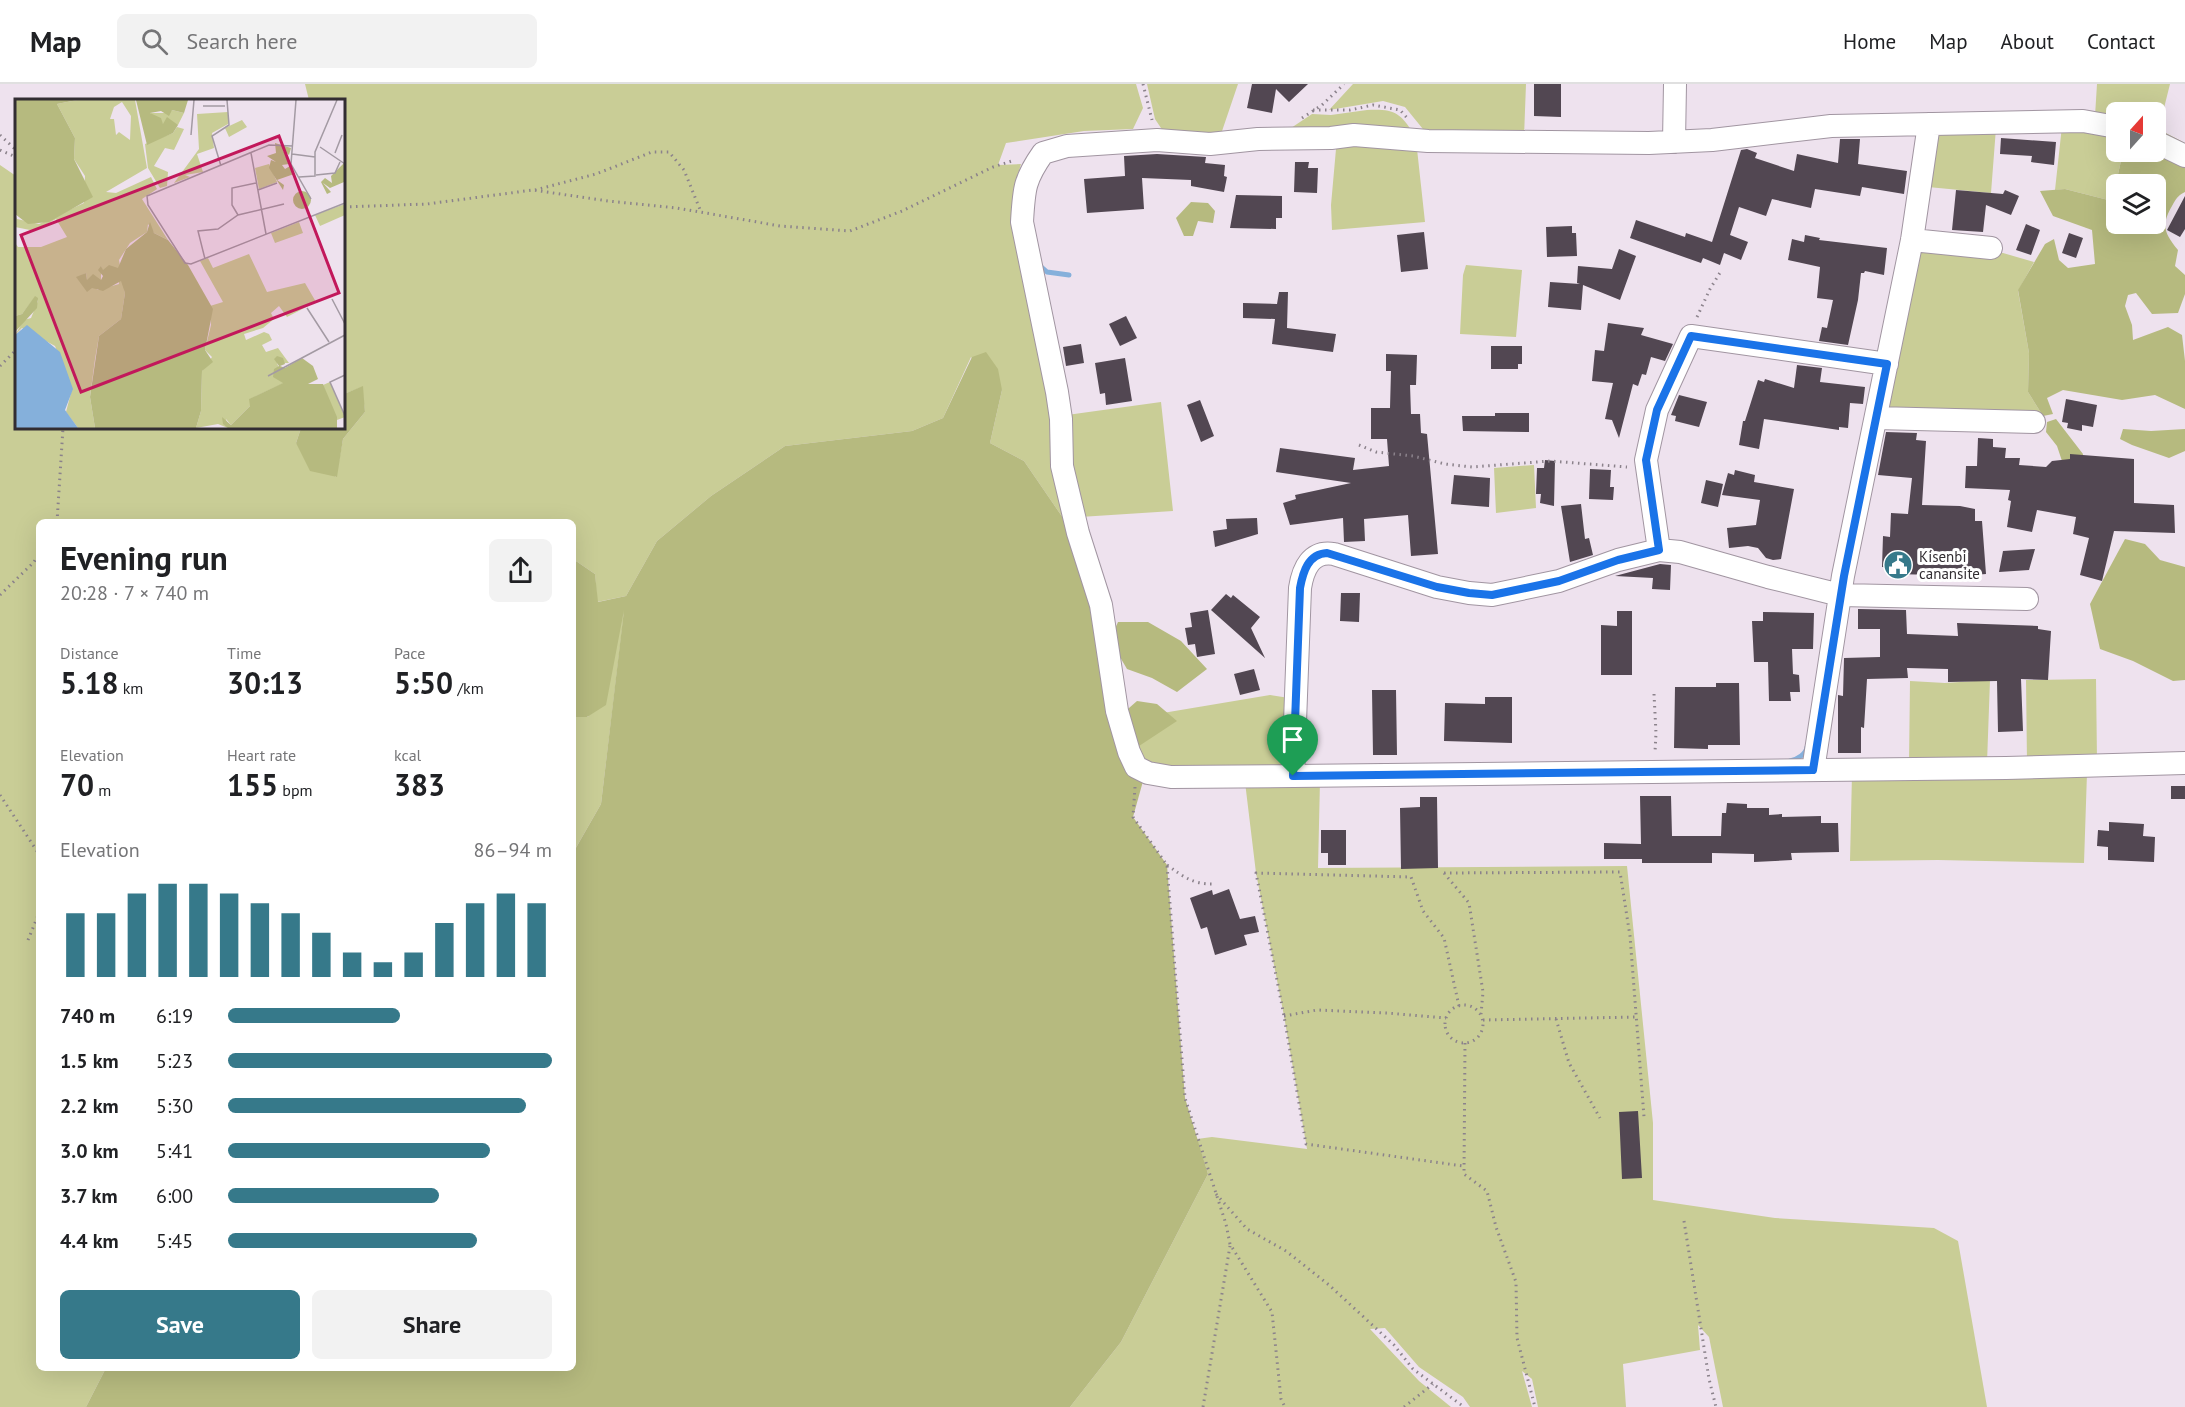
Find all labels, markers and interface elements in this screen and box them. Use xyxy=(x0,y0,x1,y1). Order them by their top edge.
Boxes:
search box xyxy=(117,14,537,68)
text: Map xyxy=(30,23,81,60)
icon: search xyxy=(138,25,171,58)
text: Search here xyxy=(186,27,297,55)
text: Home xyxy=(1843,28,1896,55)
text: Map xyxy=(1929,28,1968,55)
text: About xyxy=(2001,28,2054,55)
text: Contact xyxy=(2087,28,2155,55)
inset map xyxy=(15,99,345,429)
north arrow xyxy=(2106,102,2166,162)
map controls xyxy=(2106,102,2166,234)
button: layers xyxy=(2106,174,2166,234)
text: Evening run xyxy=(60,536,228,579)
button: share xyxy=(489,539,552,602)
place label: Kisenbi canansite xyxy=(1919,547,1980,583)
public building icon: Kisenbi canansite xyxy=(1882,549,1914,581)
text: 20:28 · 7 × 740 m xyxy=(60,580,209,606)
text: Distance xyxy=(60,643,119,663)
text: Time xyxy=(227,643,261,663)
text: Pace xyxy=(394,643,425,663)
text: 5.18 xyxy=(60,663,118,702)
text: 30:13 xyxy=(227,663,303,702)
text: 5:50 xyxy=(394,663,453,702)
text: km xyxy=(118,678,143,698)
text: /km xyxy=(453,678,484,698)
pin xyxy=(1267,714,1318,776)
icon: arrive xyxy=(1276,723,1309,756)
text: Elevation xyxy=(60,745,124,765)
text: Heart rate xyxy=(227,745,296,765)
text: kcal xyxy=(394,745,421,765)
text: 70 xyxy=(60,765,94,804)
text: 155 xyxy=(227,765,278,804)
text: 383 xyxy=(394,765,445,804)
text: m xyxy=(94,780,111,800)
text: bpm xyxy=(278,780,313,800)
text: Elevation xyxy=(60,837,140,863)
text: 86–94 m xyxy=(474,837,552,863)
text: 740 m xyxy=(60,1003,115,1029)
text: 6:19 xyxy=(156,1003,193,1029)
text: 1.5 km xyxy=(60,1048,119,1074)
text: 5:23 xyxy=(156,1048,193,1074)
text: 2.2 km xyxy=(60,1093,119,1119)
text: 5:30 xyxy=(156,1093,193,1119)
text: 3.0 km xyxy=(60,1138,119,1164)
text: 5:41 xyxy=(156,1138,193,1164)
text: 3.7 km xyxy=(60,1183,118,1209)
text: 6:00 xyxy=(156,1183,193,1209)
text: 4.4 km xyxy=(60,1228,119,1254)
text: 5:45 xyxy=(156,1228,193,1254)
button: Save xyxy=(60,1290,300,1359)
button: Share xyxy=(312,1290,552,1359)

